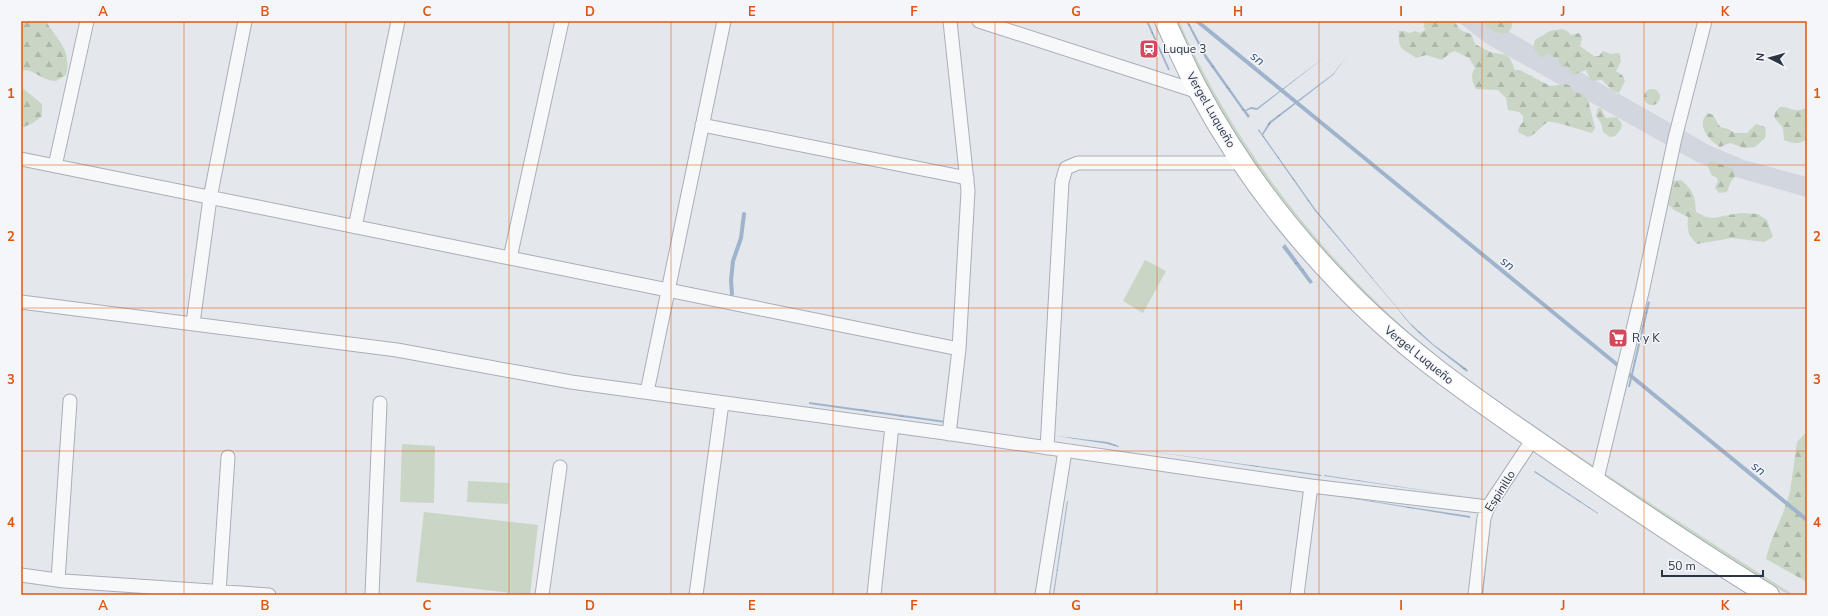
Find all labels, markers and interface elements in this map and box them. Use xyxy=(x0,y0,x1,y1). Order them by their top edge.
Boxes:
text: A xyxy=(98,3,108,21)
text: B xyxy=(261,3,270,21)
text: C xyxy=(423,3,432,21)
text: D xyxy=(585,3,595,21)
text: E xyxy=(748,3,756,21)
text: F xyxy=(910,3,918,21)
text: G xyxy=(1071,3,1081,21)
text: H xyxy=(1233,3,1243,21)
text: I xyxy=(1399,3,1403,21)
text: J xyxy=(1560,3,1565,21)
text: K xyxy=(1721,3,1730,21)
station icon: Luque 3 xyxy=(1138,38,1160,60)
north arrow xyxy=(1750,38,1790,78)
place label: Luque 3 xyxy=(1163,41,1207,57)
water label: sn xyxy=(1246,47,1268,70)
text: N xyxy=(1753,52,1768,62)
street label: Vergel Luqueño xyxy=(1182,68,1239,151)
text: 1 xyxy=(7,85,15,103)
text: 1 xyxy=(1813,85,1821,103)
text: 2 xyxy=(7,228,15,246)
text: 2 xyxy=(1813,228,1821,246)
water label: sn xyxy=(1496,252,1518,275)
street label: Vergel Luqueño xyxy=(1380,321,1457,388)
supermarket icon: R y K xyxy=(1607,327,1629,349)
place label: R y K xyxy=(1632,330,1660,346)
text: 3 xyxy=(7,371,15,389)
text: 3 xyxy=(1813,371,1821,389)
water label: sn xyxy=(1747,457,1769,480)
street label: Espinillo xyxy=(1481,467,1519,515)
text: 4 xyxy=(7,514,15,532)
text: 4 xyxy=(1813,514,1821,532)
scale bar xyxy=(1662,552,1763,578)
text: 50 m xyxy=(1668,558,1696,574)
text: A xyxy=(98,597,108,615)
text: B xyxy=(261,597,270,615)
text: C xyxy=(423,597,432,615)
text: D xyxy=(585,597,595,615)
text: E xyxy=(748,597,756,615)
text: F xyxy=(910,597,918,615)
text: G xyxy=(1071,597,1081,615)
text: H xyxy=(1233,597,1243,615)
text: I xyxy=(1399,597,1403,615)
text: J xyxy=(1560,597,1565,615)
text: K xyxy=(1721,597,1730,615)

